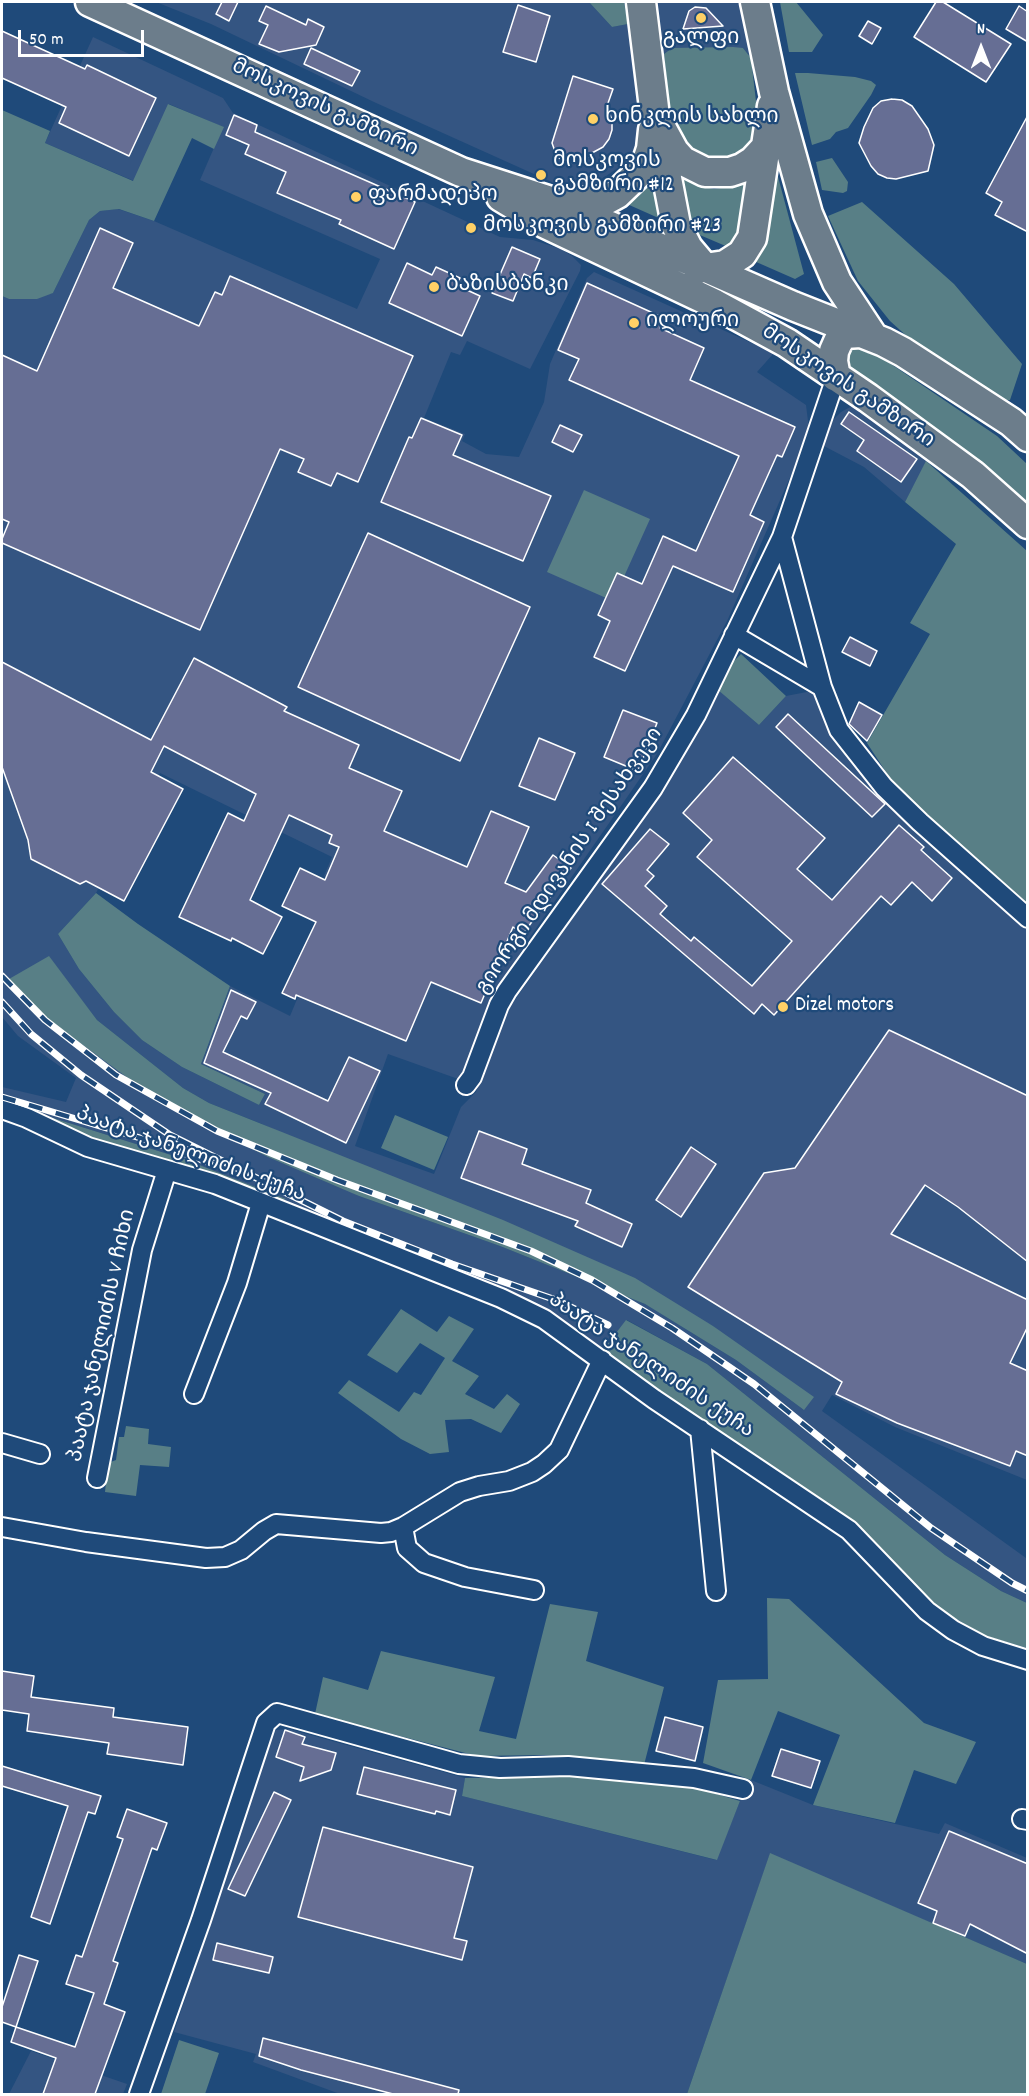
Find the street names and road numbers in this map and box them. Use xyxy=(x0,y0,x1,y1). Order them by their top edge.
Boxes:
street label: მოსკოვის გამზირი xyxy=(227,56,421,164)
street label: მოსკოვის გამზირი xyxy=(756,321,938,455)
street label: გიორგი მდივანის I შესახვევი xyxy=(472,724,670,1000)
street label: პაატა ჯანელიძის ქუჩა xyxy=(72,1103,308,1209)
street label: პაატა ჯანელიძის V ჩიხი xyxy=(65,1208,143,1464)
street label: პაატა ჯანელიძის ქუჩა xyxy=(543,1289,757,1445)

